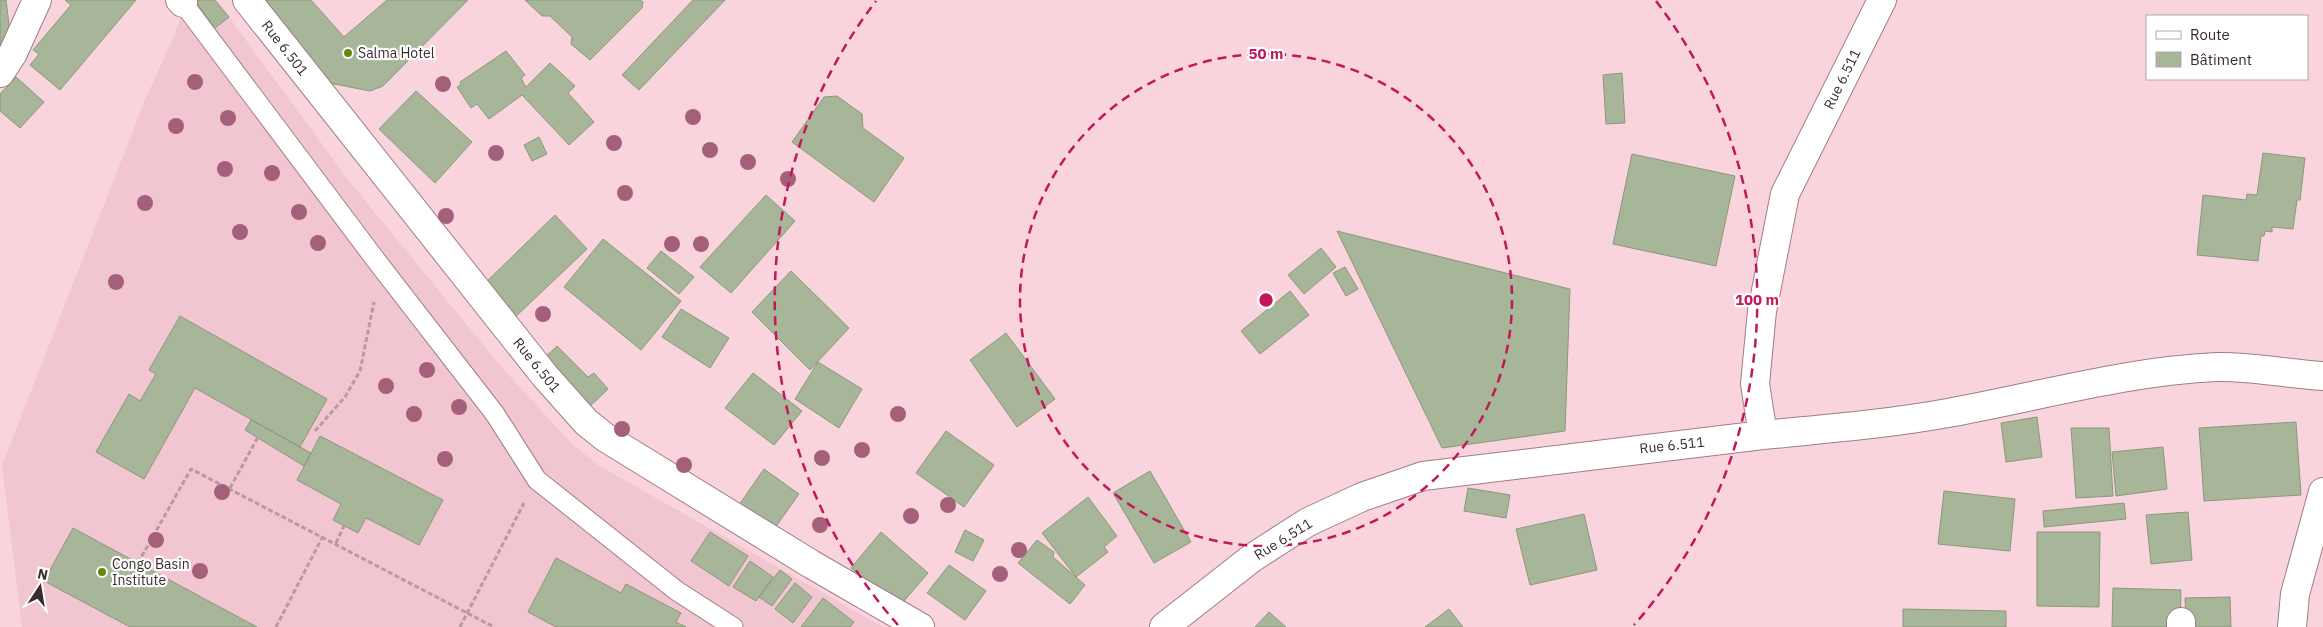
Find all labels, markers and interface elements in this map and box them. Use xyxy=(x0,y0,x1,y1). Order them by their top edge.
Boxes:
legend xyxy=(2146,15,2308,80)
street label: Rue 6.501 xyxy=(258,17,312,79)
text: Route xyxy=(2190,25,2230,44)
place label: Salma Hotel xyxy=(358,44,435,62)
text: 50 m xyxy=(1249,44,1283,63)
street label: Rue 6.511 xyxy=(1820,46,1864,112)
marker: Salma Hotel xyxy=(342,47,354,59)
text: Bâtiment xyxy=(2190,50,2252,69)
text: 100 m xyxy=(1735,290,1779,309)
centre of rings xyxy=(1257,291,1275,309)
street label: Rue 6.501 xyxy=(509,334,565,396)
street label: Rue 6.511 xyxy=(1639,433,1705,457)
street label: Rue 6.511 xyxy=(1251,514,1315,564)
place label: Congo Basin Institute xyxy=(112,555,190,589)
north arrow xyxy=(15,562,65,612)
text: N xyxy=(36,564,50,584)
marker: Congo Basin Institute xyxy=(96,566,108,578)

